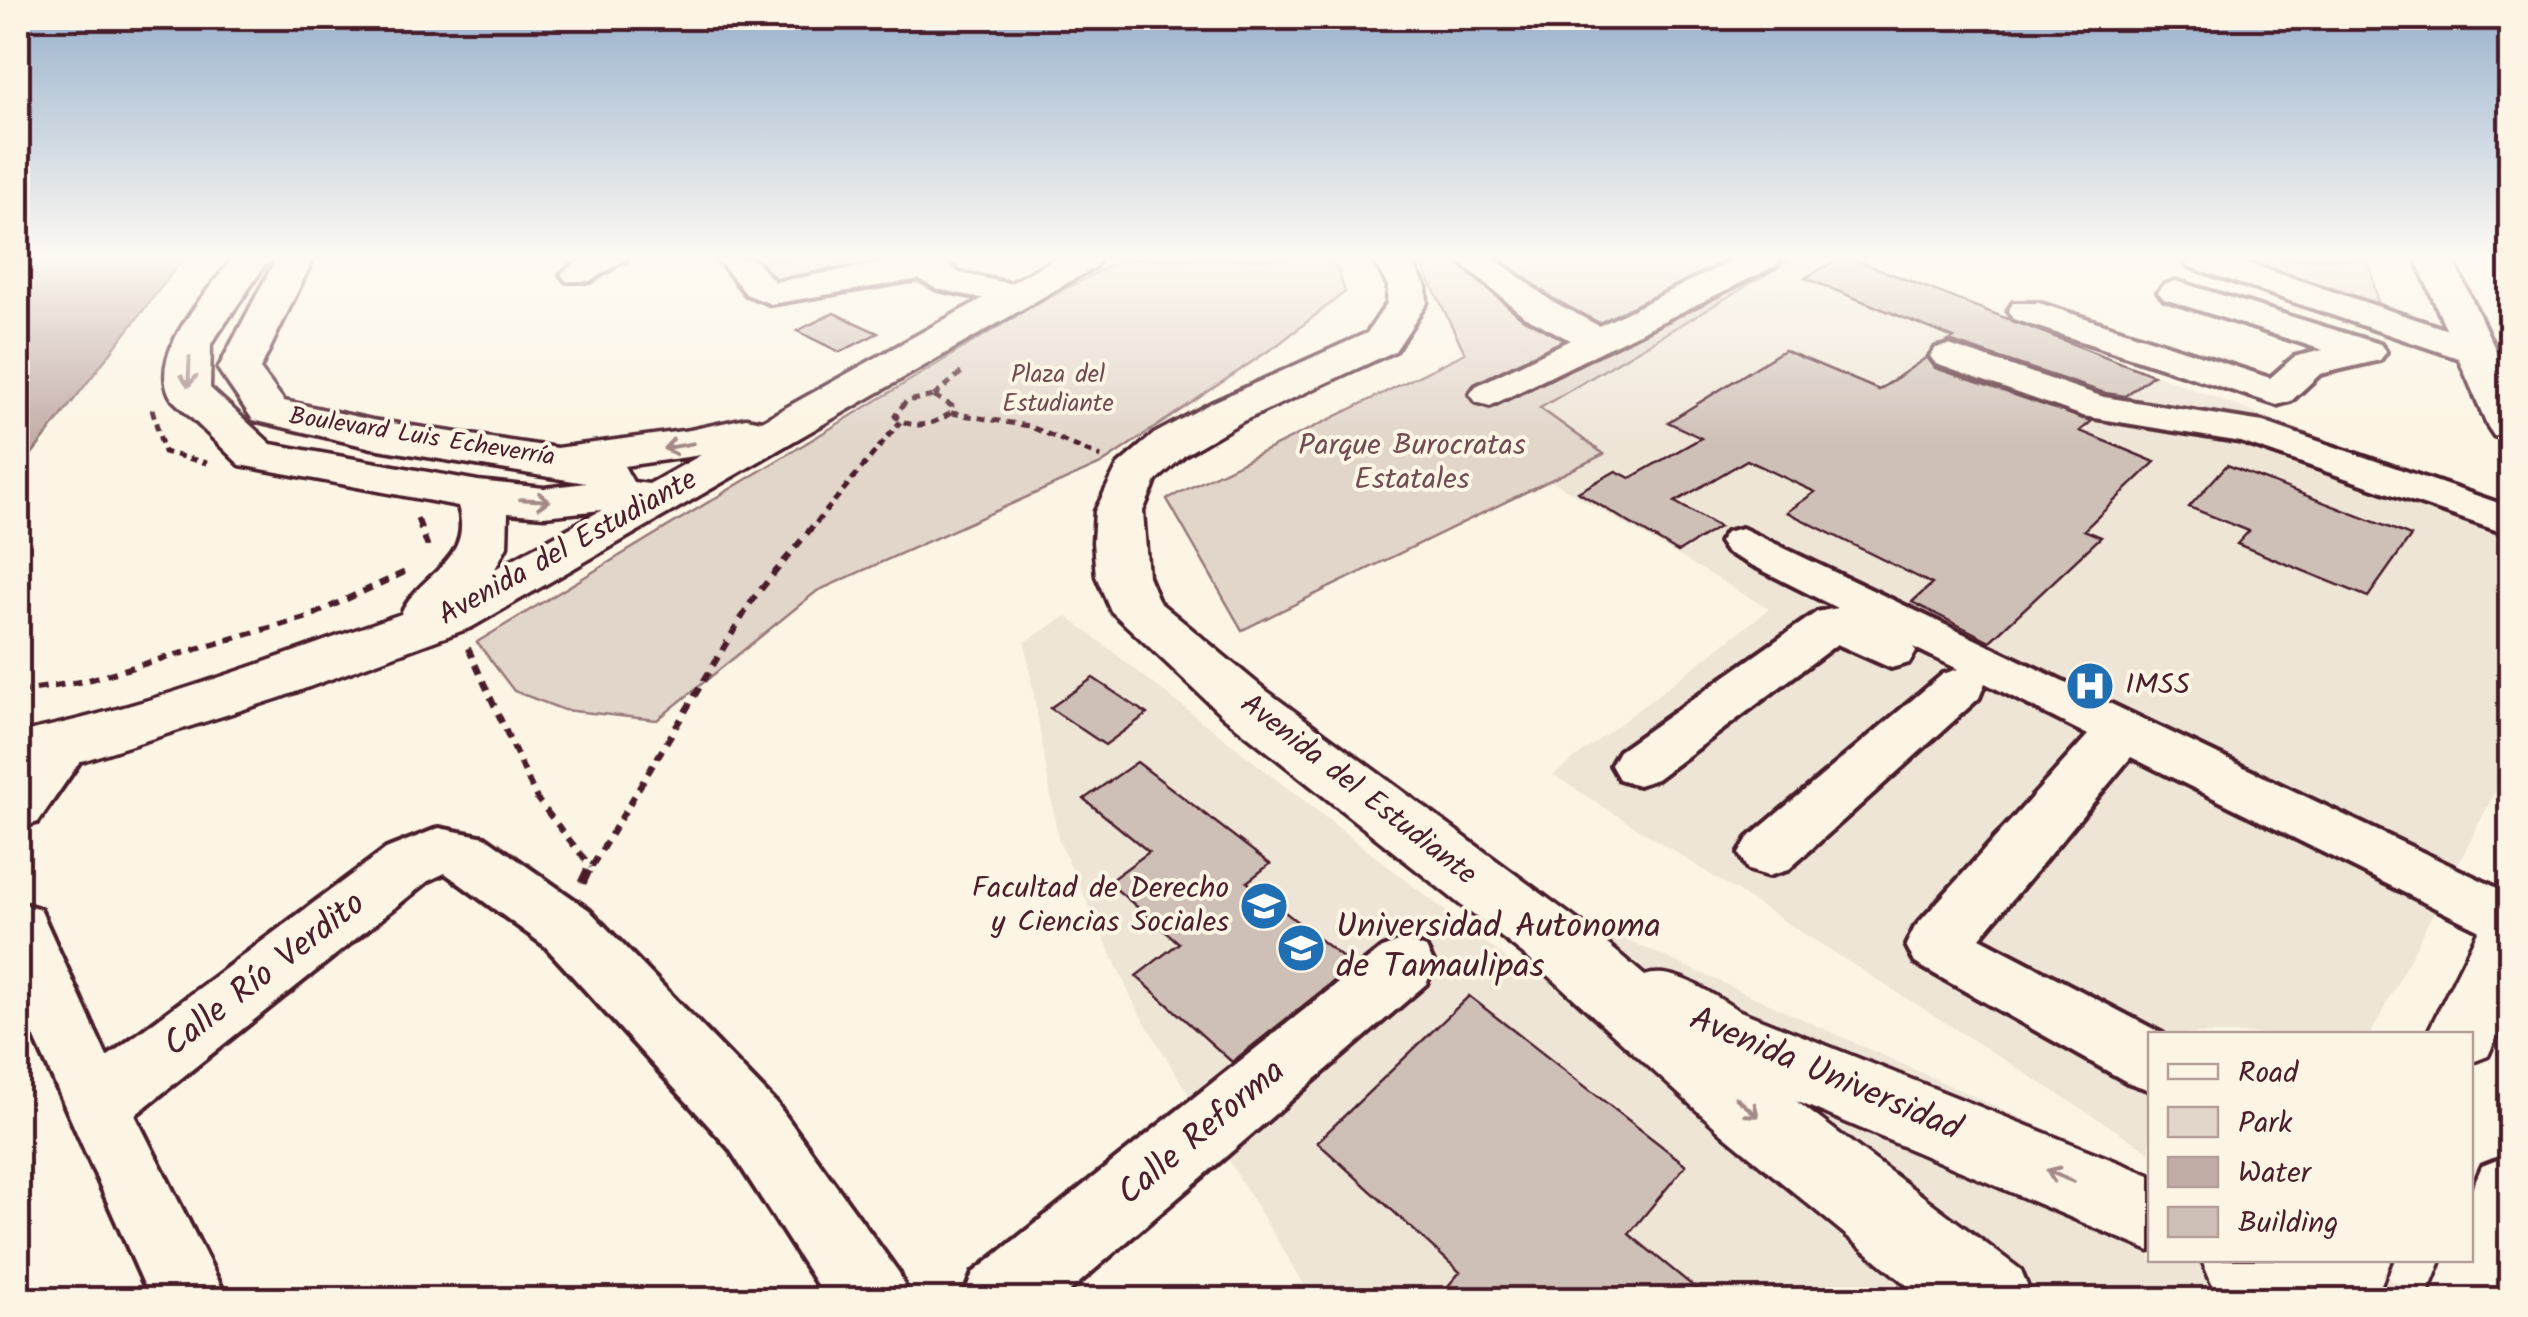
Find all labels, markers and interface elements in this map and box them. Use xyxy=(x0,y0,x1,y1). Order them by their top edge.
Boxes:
park label: Plaza del Estudiante xyxy=(1002,355,1114,424)
one-way arrow xyxy=(179,356,198,388)
street label: Boulevard Luis Echeverría xyxy=(286,396,558,478)
park label: Parque Burocratas Estatales xyxy=(1298,422,1526,504)
one-way arrow xyxy=(662,437,695,455)
street label: Avenida del Estudiante xyxy=(429,457,707,639)
one-way arrow xyxy=(519,491,551,510)
hospital icon: IMSS xyxy=(2064,660,2116,712)
place label: IMSS xyxy=(2125,662,2190,710)
street label: Avenida del Estudiante xyxy=(1229,682,1487,898)
place label: Facultad de Derecho y Ciencias Sociales xyxy=(972,865,1229,947)
street label: Calle Río Verdito xyxy=(152,878,378,1072)
school or university icon: Facultad de Derecho y Ciencias Sociales xyxy=(1238,880,1290,932)
place label: Universidad Autonoma de Tamaulipas xyxy=(1336,900,1661,996)
school or university icon: Universidad Autonoma de Tamaulipas xyxy=(1275,922,1327,974)
street label: Avenida Universidad xyxy=(1680,992,1971,1158)
legend xyxy=(2148,1032,2473,1262)
street label: Calle Reforma xyxy=(1105,1046,1299,1220)
text: Road xyxy=(2238,1050,2299,1098)
one-way arrow xyxy=(1734,1096,1760,1118)
text: Park xyxy=(2238,1100,2293,1148)
text: Water xyxy=(2238,1150,2313,1198)
one-way arrow xyxy=(2046,1165,2076,1183)
text: Building xyxy=(2238,1200,2338,1248)

